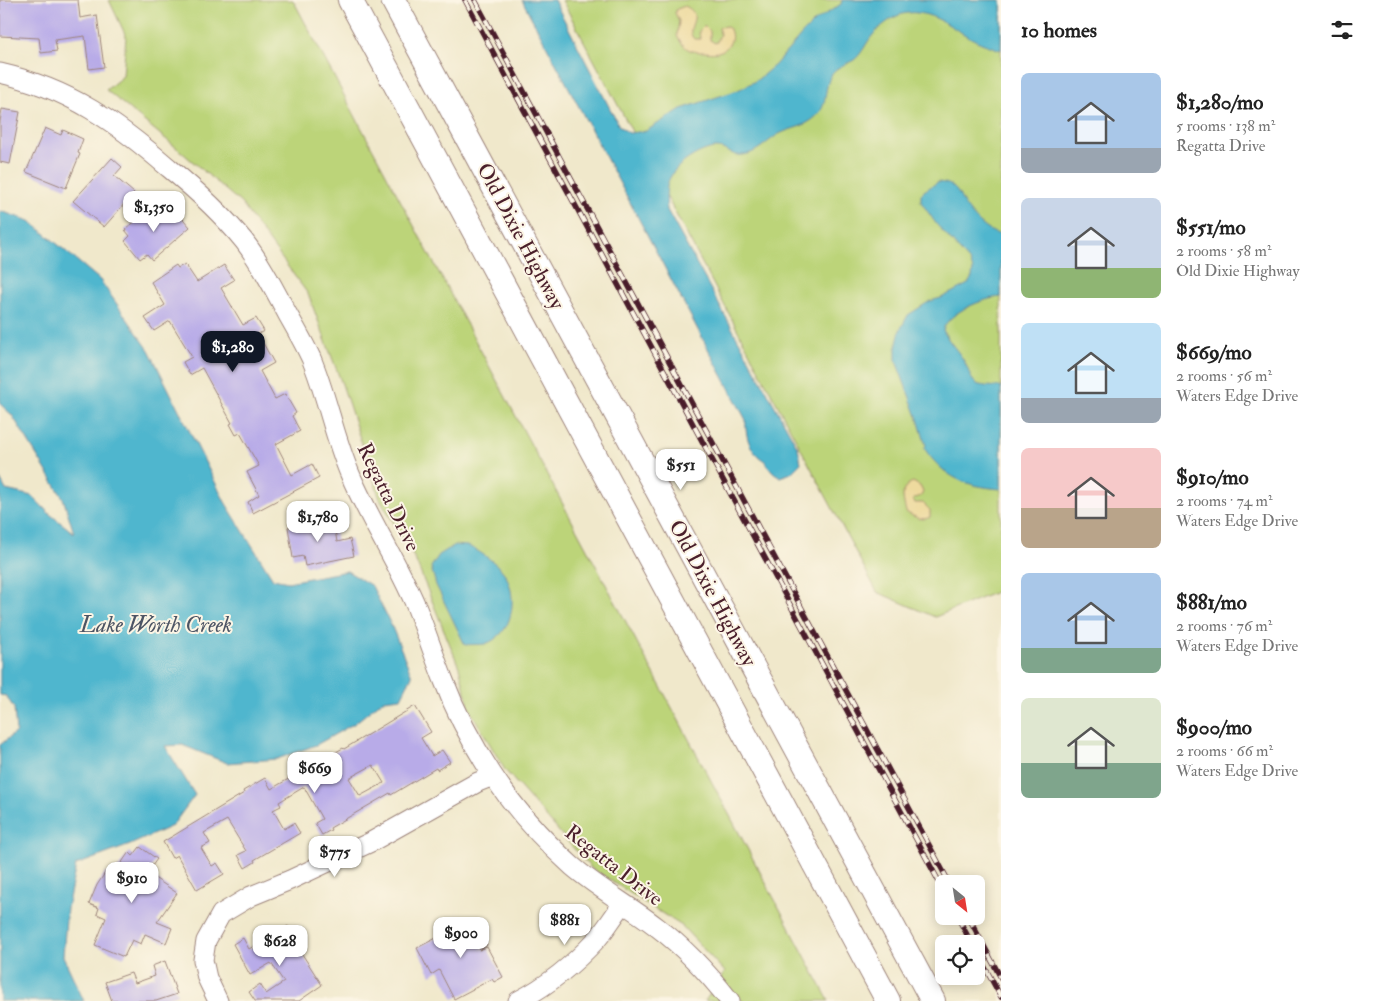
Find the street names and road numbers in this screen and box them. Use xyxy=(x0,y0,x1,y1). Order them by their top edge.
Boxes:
street label: Old Dixie Highway xyxy=(471,158,571,315)
street label: Regatta Drive xyxy=(351,439,427,556)
street label: Old Dixie Highway xyxy=(663,515,763,672)
street label: Regatta Drive xyxy=(559,819,668,912)

